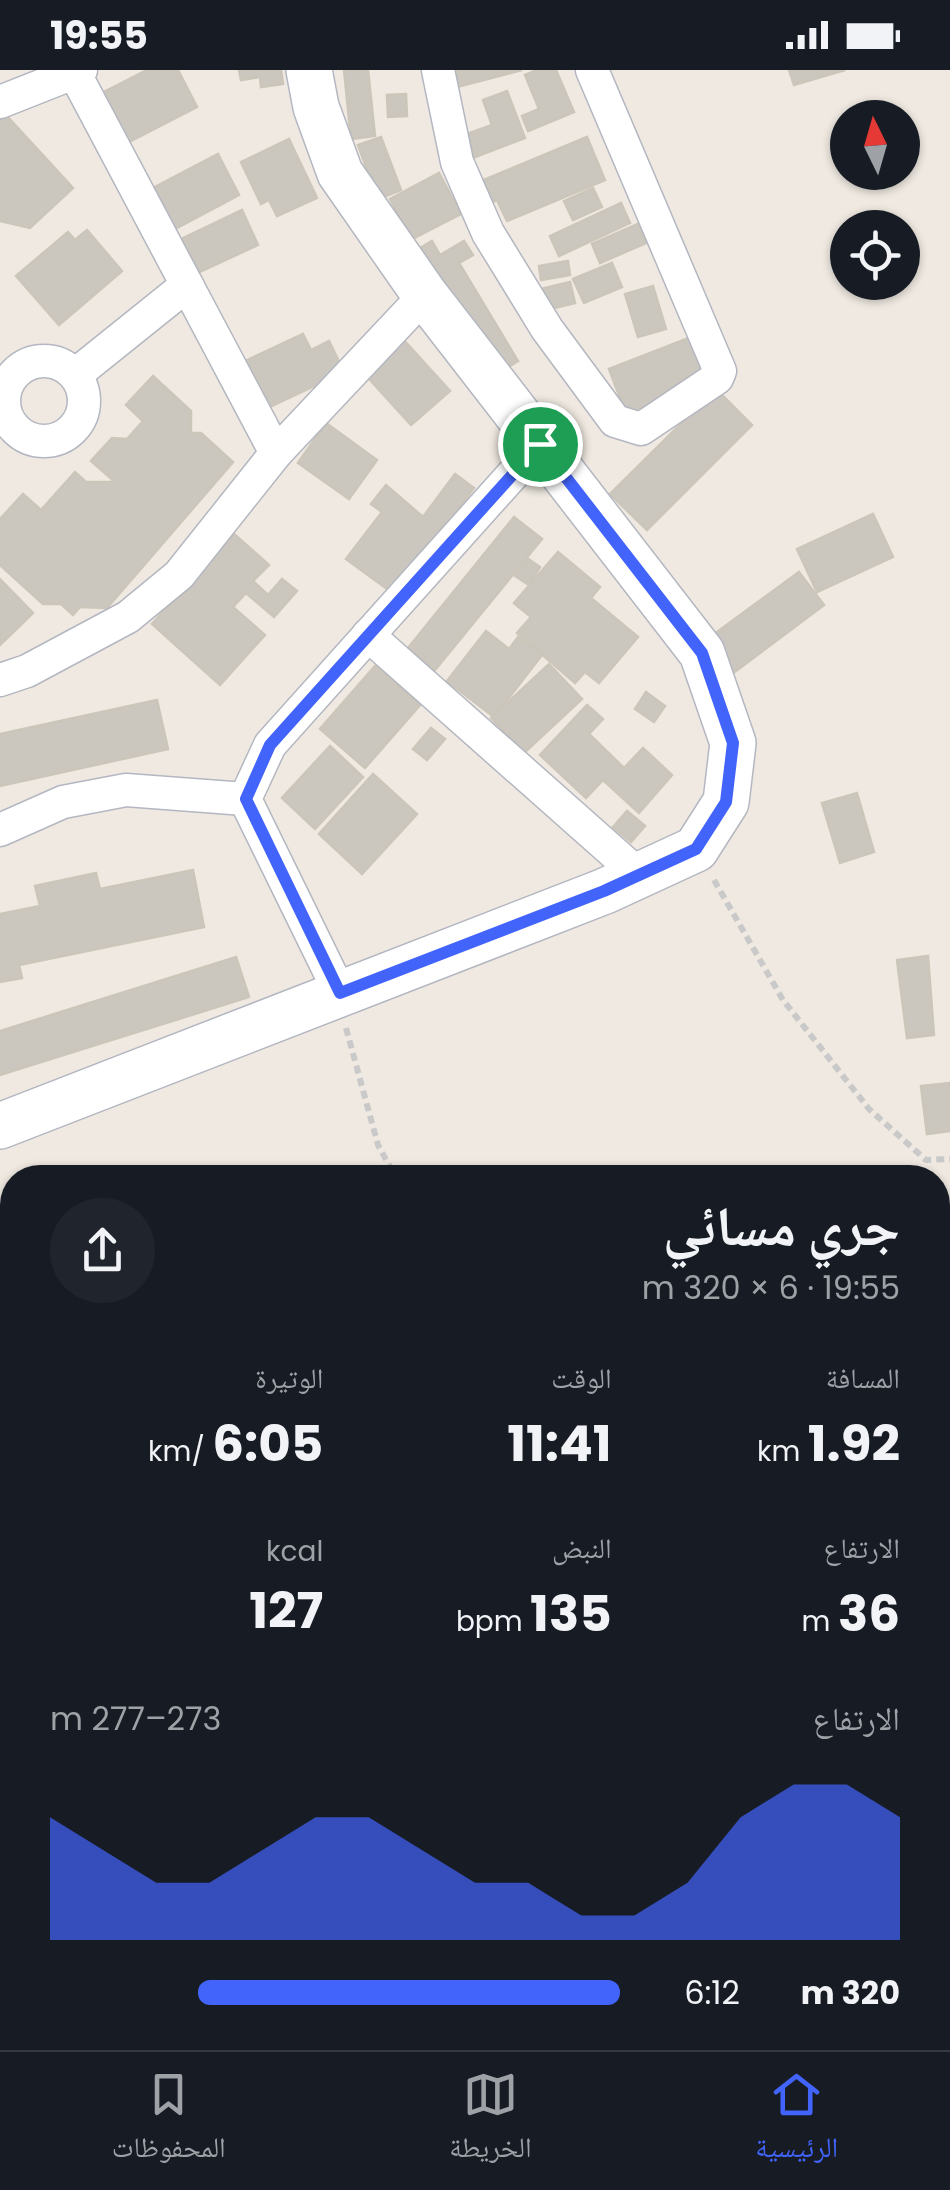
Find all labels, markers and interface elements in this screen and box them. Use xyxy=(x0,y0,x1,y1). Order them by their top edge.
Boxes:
text: 19:55 xyxy=(50,9,148,62)
north arrow xyxy=(830,100,920,190)
map controls xyxy=(830,100,920,300)
button: locate xyxy=(830,210,920,300)
pin xyxy=(498,402,583,487)
icon: arrive xyxy=(513,417,568,472)
text: جري مسائي xyxy=(663,1188,900,1265)
button: share xyxy=(50,1198,155,1303)
text: 19:55 · 6 × 320 m xyxy=(642,1265,900,1310)
text: الوتيرة xyxy=(255,1359,323,1398)
text: الوقت xyxy=(551,1359,612,1398)
text: المسافة xyxy=(826,1359,900,1398)
text: 6:05 xyxy=(212,1408,323,1479)
text: 11:41 xyxy=(507,1408,612,1479)
text: 1.92 xyxy=(808,1408,900,1479)
text: /km xyxy=(148,1432,212,1471)
text: km xyxy=(757,1432,808,1471)
text: النبض xyxy=(552,1529,612,1568)
text: الارتفاع xyxy=(824,1529,900,1568)
text: kcal xyxy=(266,1532,323,1571)
text: 127 xyxy=(249,1575,323,1646)
text: 135 xyxy=(530,1578,612,1649)
text: 36 xyxy=(838,1578,900,1649)
text: bpm xyxy=(456,1602,530,1641)
text: m xyxy=(802,1602,838,1641)
text: 273–277 m xyxy=(50,1696,221,1741)
text: الارتفاع xyxy=(813,1696,900,1741)
text: 6:12 xyxy=(684,1970,740,2015)
text: 320 m xyxy=(801,1970,900,2015)
tab: المحفوظات xyxy=(112,2067,226,2175)
tab: الخريطة xyxy=(449,2067,532,2175)
tab: الرئيسية xyxy=(755,2067,838,2175)

